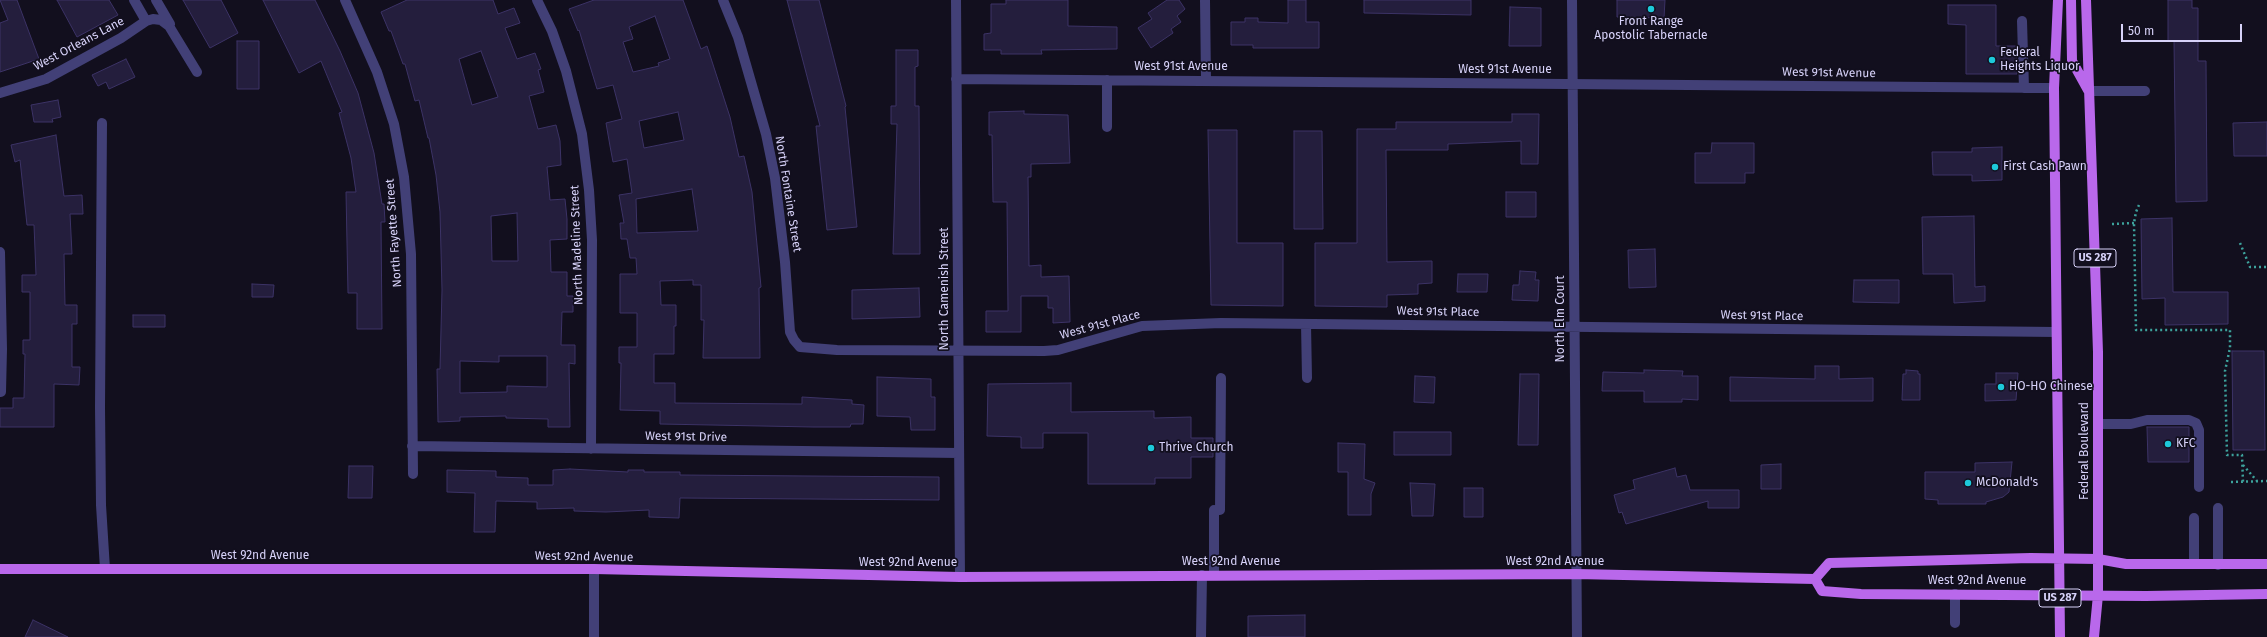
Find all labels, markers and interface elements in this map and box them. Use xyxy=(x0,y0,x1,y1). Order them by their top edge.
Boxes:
marker: Front Range Apostolic Tabernacle xyxy=(1646,4,1656,14)
street label: West Orleans Lane xyxy=(31,14,127,74)
place label: Front Range Apostolic Tabernacle xyxy=(1594,15,1708,43)
scale bar xyxy=(2123,16,2244,42)
text: 50 m xyxy=(2128,24,2154,38)
place label: Federal Heights Liquor xyxy=(2000,46,2080,74)
marker: Federal Heights Liquor xyxy=(1987,55,1997,65)
street label: West 91st Avenue xyxy=(1134,60,1228,74)
street label: West 91st Avenue xyxy=(1458,63,1552,77)
street label: West 91st Avenue xyxy=(1782,65,1876,81)
street label: North Fontaine Street xyxy=(772,135,804,253)
place label: First Cash Pawn xyxy=(2003,160,2087,174)
marker: First Cash Pawn xyxy=(1990,162,2000,172)
street label: North Fayette Street xyxy=(383,178,405,288)
street label: North Madeline Street xyxy=(568,185,586,305)
street label: North Camenish Street xyxy=(938,227,952,351)
road number: US 287 xyxy=(2074,249,2116,267)
street label: North Elm Court xyxy=(1554,275,1568,363)
street label: West 91st Place xyxy=(1397,304,1479,320)
street label: West 91st Place xyxy=(1058,307,1142,343)
street label: West 91st Place xyxy=(1721,308,1803,324)
place label: HO-HO Chinese xyxy=(2009,380,2093,394)
marker: HO-HO Chinese xyxy=(1996,382,2006,392)
street label: Federal Boulevard xyxy=(2078,402,2092,500)
street label: West 91st Drive xyxy=(645,429,727,445)
place label: KFC xyxy=(2176,437,2195,451)
marker: KFC xyxy=(2163,439,2173,449)
place label: Thrive Church xyxy=(1159,441,1233,455)
marker: Thrive Church xyxy=(1146,443,1156,453)
place label: McDonald's xyxy=(1976,476,2038,490)
marker: McDonald's xyxy=(1963,478,1973,488)
street label: West 92nd Avenue xyxy=(211,549,309,563)
street label: West 92nd Avenue xyxy=(535,549,633,565)
street label: West 92nd Avenue xyxy=(1182,555,1280,569)
street label: West 92nd Avenue xyxy=(1506,555,1604,569)
street label: West 92nd Avenue xyxy=(859,556,957,570)
street label: West 92nd Avenue xyxy=(1928,574,2026,588)
road number: US 287 xyxy=(2039,589,2081,607)

